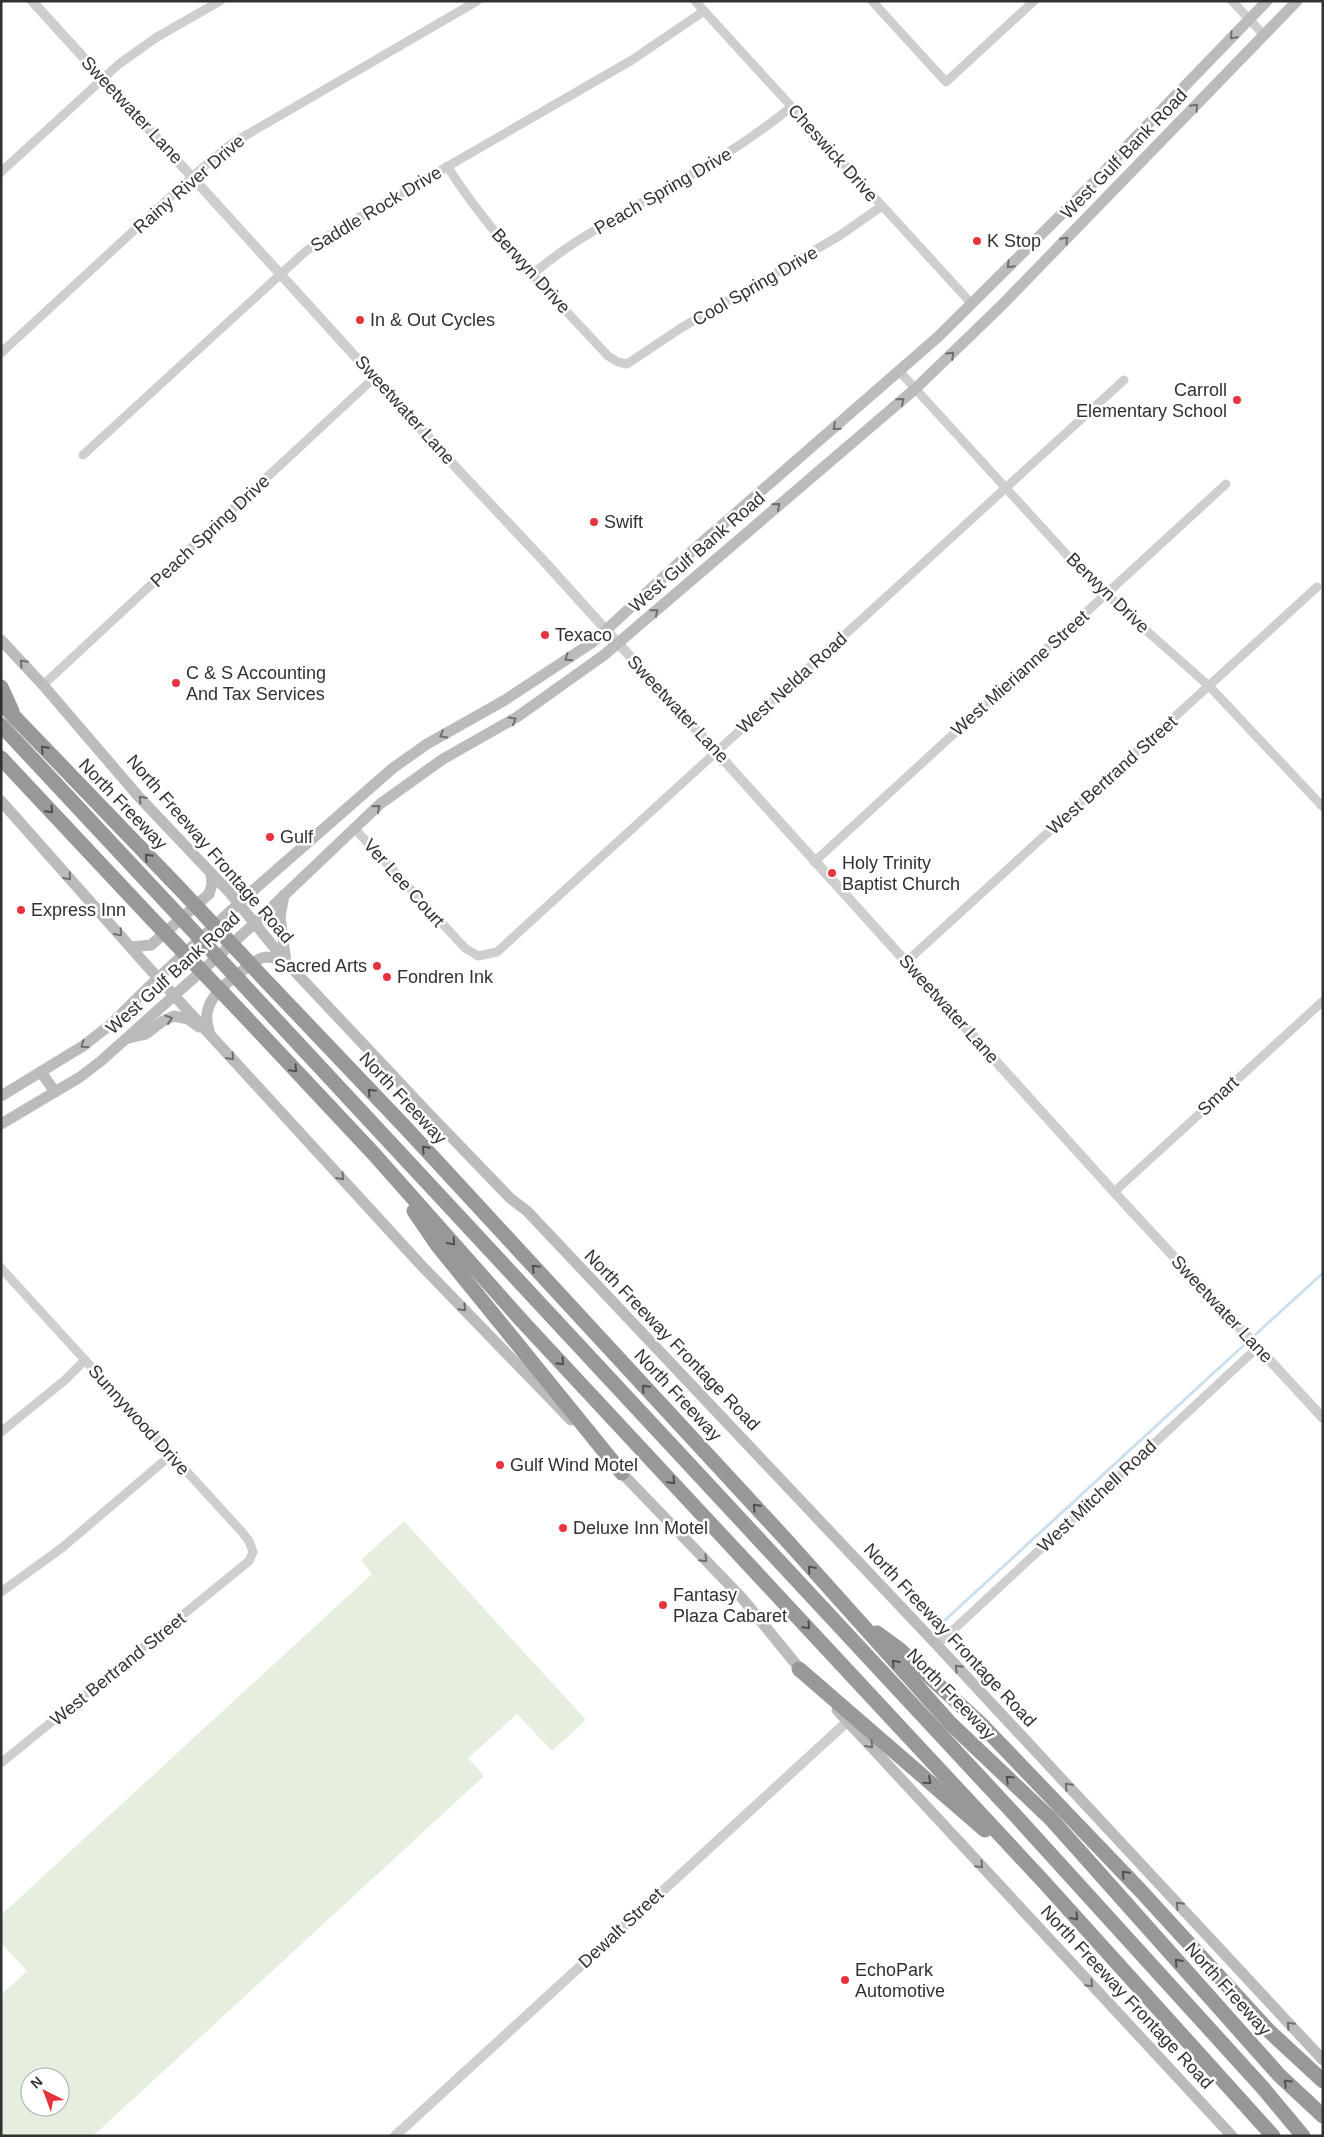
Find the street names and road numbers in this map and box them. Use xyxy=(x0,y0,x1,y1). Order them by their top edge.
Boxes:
street label: Sweetwater Lane xyxy=(77,52,187,168)
street label: West Gulf Bank Road xyxy=(1057,85,1191,223)
street label: Cheswick Drive xyxy=(784,100,882,206)
street label: Rainy River Drive xyxy=(130,131,248,237)
street label: Peach Spring Drive xyxy=(591,144,735,238)
street label: Saddle Rock Drive xyxy=(307,162,445,256)
street label: Berwyn Drive xyxy=(488,225,574,317)
street label: Cool Spring Drive xyxy=(689,242,821,330)
street label: Sweetwater Lane xyxy=(351,352,459,468)
street label: Peach Spring Drive xyxy=(146,471,274,591)
street label: West Gulf Bank Road xyxy=(625,488,769,616)
street label: Berwyn Drive xyxy=(1063,549,1153,637)
street label: West Mierianne Street xyxy=(947,606,1093,740)
street label: West Nelda Road xyxy=(733,628,851,738)
street label: Sweetwater Lane xyxy=(623,651,733,767)
street label: West Bertrand Street xyxy=(1043,711,1181,839)
street label: North Freeway Frontage Road xyxy=(123,751,297,947)
street label: North Freeway xyxy=(75,755,171,853)
street label: Ver Lee Court xyxy=(359,835,449,931)
street label: West Gulf Bank Road xyxy=(102,908,244,1038)
street label: Sweetwater Lane xyxy=(895,951,1003,1067)
street label: North Freeway xyxy=(355,1048,451,1148)
street label: Smart xyxy=(1194,1072,1242,1120)
street label: North Freeway Frontage Road xyxy=(580,1245,764,1435)
street label: Sweetwater Lane xyxy=(1167,1251,1277,1367)
street label: North Freeway xyxy=(630,1344,726,1446)
street label: Sunnywood Drive xyxy=(84,1361,194,1479)
street label: West Mitchell Road xyxy=(1034,1436,1160,1556)
street label: North Freeway Frontage Road xyxy=(859,1539,1041,1731)
street label: West Bertrand Street xyxy=(47,1608,189,1730)
street label: North Freeway xyxy=(902,1644,1000,1744)
street label: Dewalt Street xyxy=(575,1884,667,1972)
street label: North Freeway Frontage Road xyxy=(1037,1901,1217,2093)
street label: North Freeway xyxy=(1181,1938,1275,2040)

